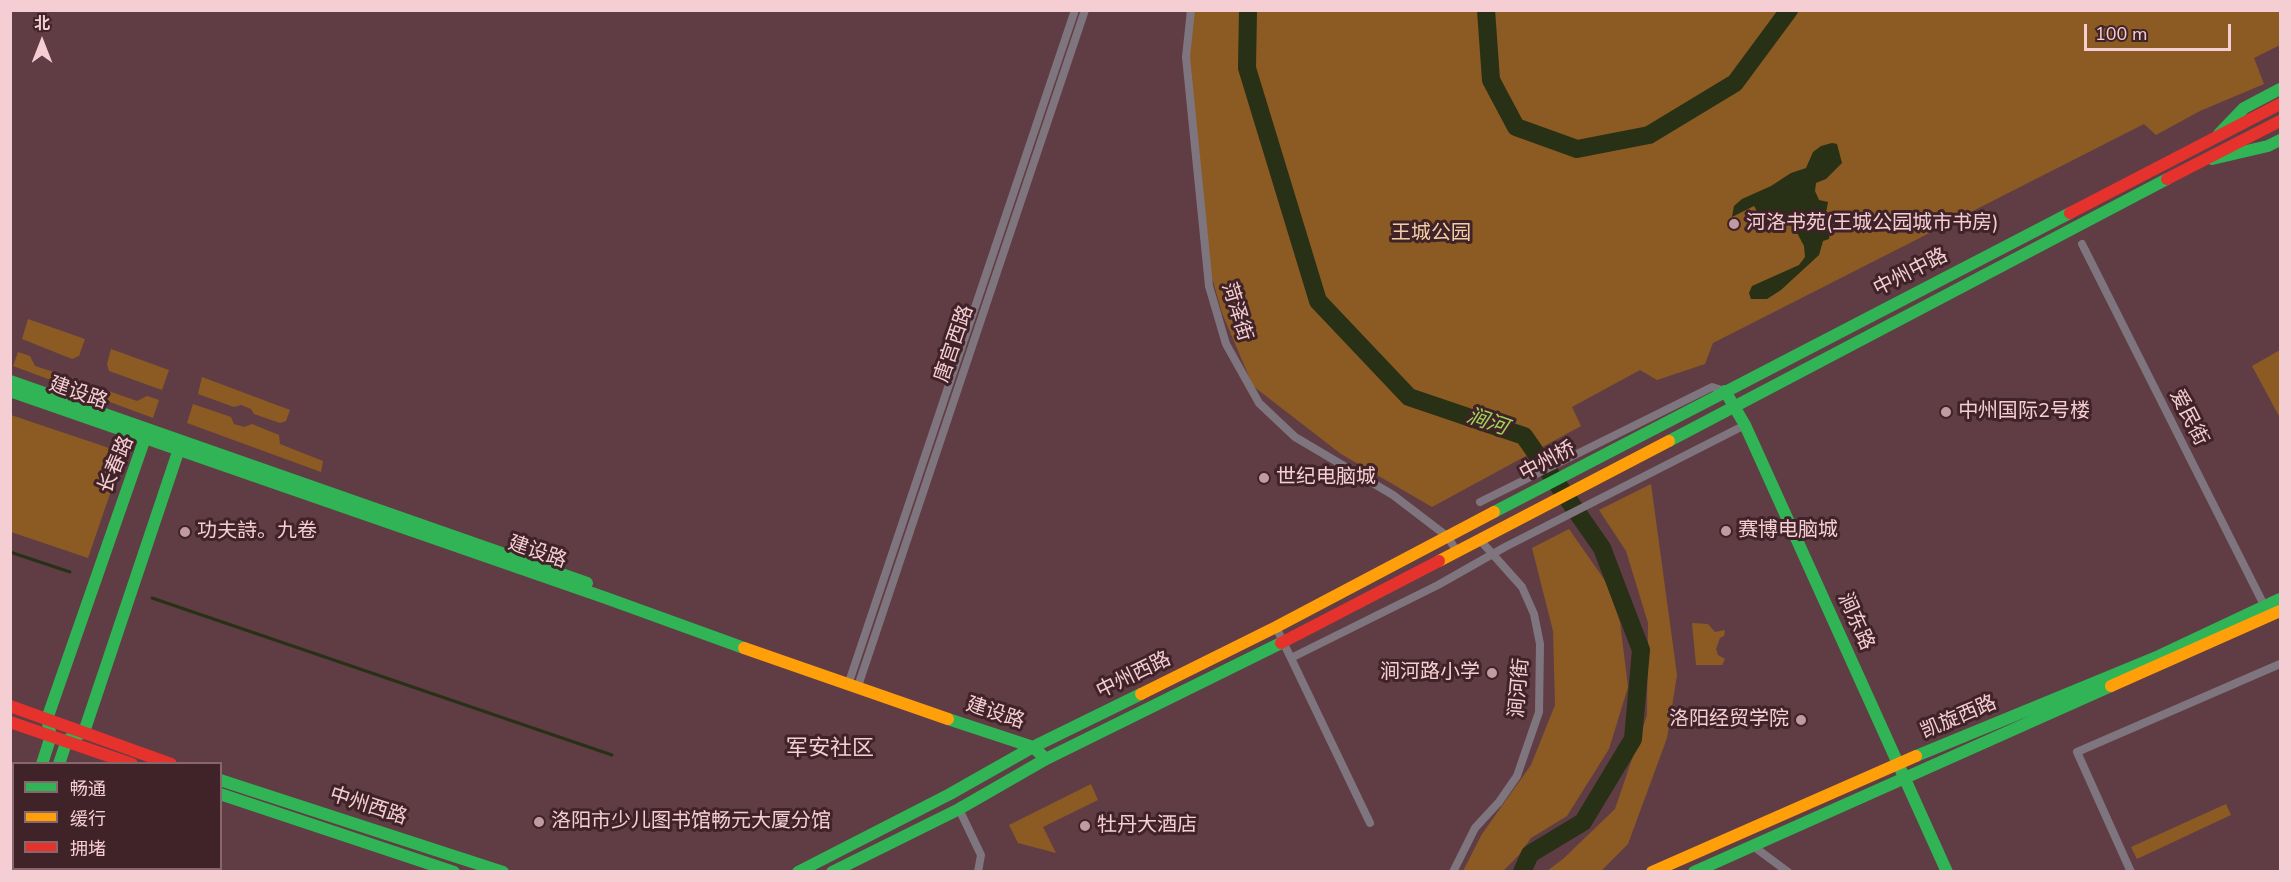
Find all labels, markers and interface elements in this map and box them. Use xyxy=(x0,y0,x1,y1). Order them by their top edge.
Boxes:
north arrow xyxy=(12,12,72,72)
scale bar xyxy=(2087,12,2234,50)
text: 北 xyxy=(34,13,50,35)
text: 100 m xyxy=(2095,22,2147,46)
place label: 河洛书苑(王城公园城市书房) xyxy=(1746,212,1999,236)
marker: 河洛书苑(王城公园城市书房) xyxy=(1727,217,1741,231)
park label: 王城公园 xyxy=(1391,222,1471,246)
street label: 中州中路 xyxy=(1870,244,1952,302)
street label: 菏泽街 xyxy=(1216,280,1256,344)
street label: 唐宫西路 xyxy=(931,302,979,386)
street label: 建设路 xyxy=(46,373,110,415)
street label: 爱民街 xyxy=(2164,386,2212,450)
place label: 中州国际2号楼 xyxy=(1958,400,2090,424)
water label: 涧河 xyxy=(1463,404,1511,442)
marker: 中州国际2号楼 xyxy=(1939,405,1953,419)
street label: 长春路 xyxy=(94,433,140,497)
street label: 中州桥 xyxy=(1516,437,1580,487)
place label: 世纪电脑城 xyxy=(1276,466,1376,490)
marker: 世纪电脑城 xyxy=(1257,471,1271,485)
place label: 赛博电脑城 xyxy=(1738,519,1838,543)
place label: 功夫詩。九卷 xyxy=(197,520,317,544)
marker: 赛博电脑城 xyxy=(1719,524,1733,538)
marker: 功夫詩。九卷 xyxy=(178,525,192,539)
street label: 建设路 xyxy=(505,532,569,574)
street label: 涧东路 xyxy=(1832,590,1878,654)
street label: 中州西路 xyxy=(1093,648,1175,704)
street label: 涧河街 xyxy=(1505,657,1535,719)
place label: 涧河路小学 xyxy=(1380,661,1480,685)
marker: 涧河路小学 xyxy=(1485,666,1499,680)
street label: 凯旋西路 xyxy=(1917,691,2001,745)
street label: 建设路 xyxy=(963,693,1027,735)
place label: 洛阳经贸学院 xyxy=(1669,708,1789,732)
marker: 洛阳经贸学院 xyxy=(1794,713,1808,727)
district label: 军安社区 xyxy=(786,737,874,763)
legend xyxy=(12,762,222,870)
text: 畅通 xyxy=(70,777,106,801)
street label: 中州西路 xyxy=(326,783,410,831)
text: 缓行 xyxy=(70,807,106,831)
place label: 洛阳市少儿图书馆畅元大厦分馆 xyxy=(551,810,831,834)
place label: 牡丹大酒店 xyxy=(1097,814,1197,838)
marker: 洛阳市少儿图书馆畅元大厦分馆 xyxy=(532,815,546,829)
marker: 牡丹大酒店 xyxy=(1078,819,1092,833)
text: 拥堵 xyxy=(70,837,106,861)

